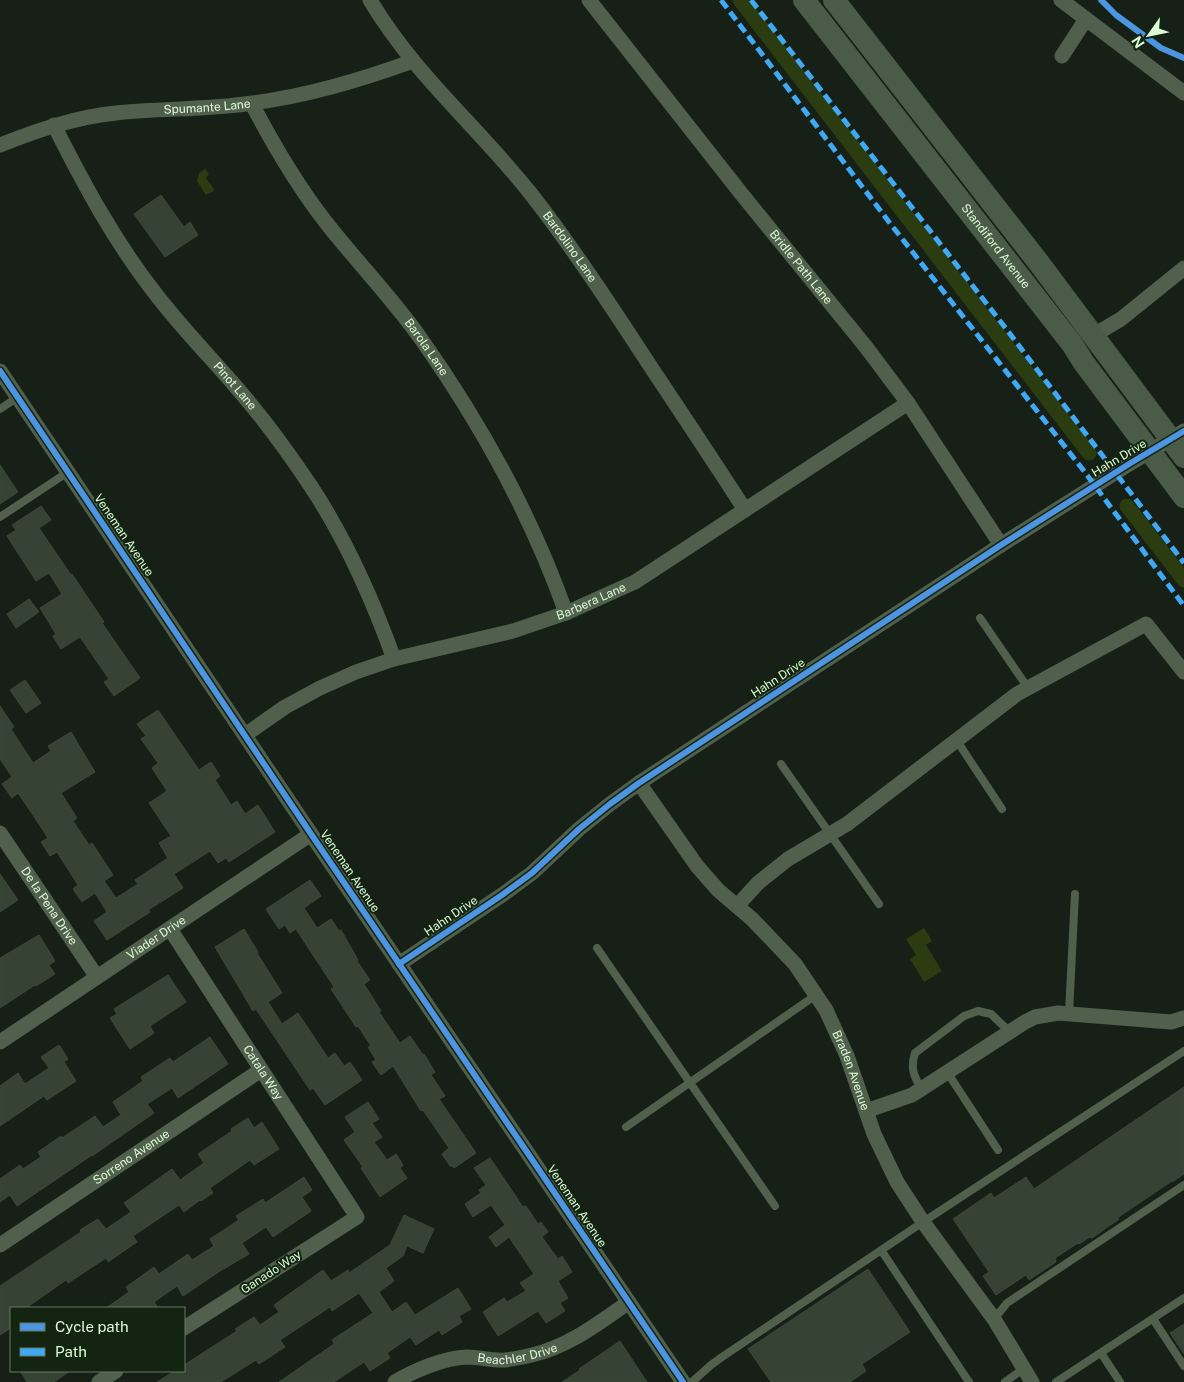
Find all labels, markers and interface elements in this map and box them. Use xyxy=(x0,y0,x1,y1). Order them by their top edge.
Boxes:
north arrow xyxy=(1124,10,1174,60)
text: N xyxy=(1128,33,1148,51)
street label: Spumante Lane xyxy=(163,96,252,117)
street label: Standiford Avenue xyxy=(958,201,1033,291)
street label: Bardolino Lane xyxy=(540,209,600,285)
street label: Bridle Path Lane xyxy=(767,227,835,307)
street label: Barola Lane xyxy=(402,316,451,378)
street label: Pinot Lane xyxy=(210,359,260,413)
street label: Hahn Drive xyxy=(1089,436,1149,480)
street label: Veneman Avenue xyxy=(91,491,157,579)
street label: Barbera Lane xyxy=(555,580,628,623)
street label: Hahn Drive xyxy=(748,655,808,701)
street label: Veneman Avenue xyxy=(317,827,383,915)
street label: De la Pena Drive xyxy=(18,864,80,948)
street label: Hahn Drive xyxy=(422,893,480,939)
street label: Viader Drive xyxy=(124,913,189,962)
street label: Braden Avenue xyxy=(829,1028,872,1112)
street label: Catala Way xyxy=(240,1042,286,1103)
street label: Sorreno Avenue xyxy=(90,1126,172,1188)
street label: Veneman Avenue xyxy=(544,1162,610,1250)
street label: Ganado Way xyxy=(238,1247,304,1297)
legend xyxy=(10,1307,185,1372)
text: Cycle path xyxy=(55,1318,129,1335)
street label: Beachler Drive xyxy=(477,1340,560,1367)
text: Path xyxy=(55,1343,87,1360)

